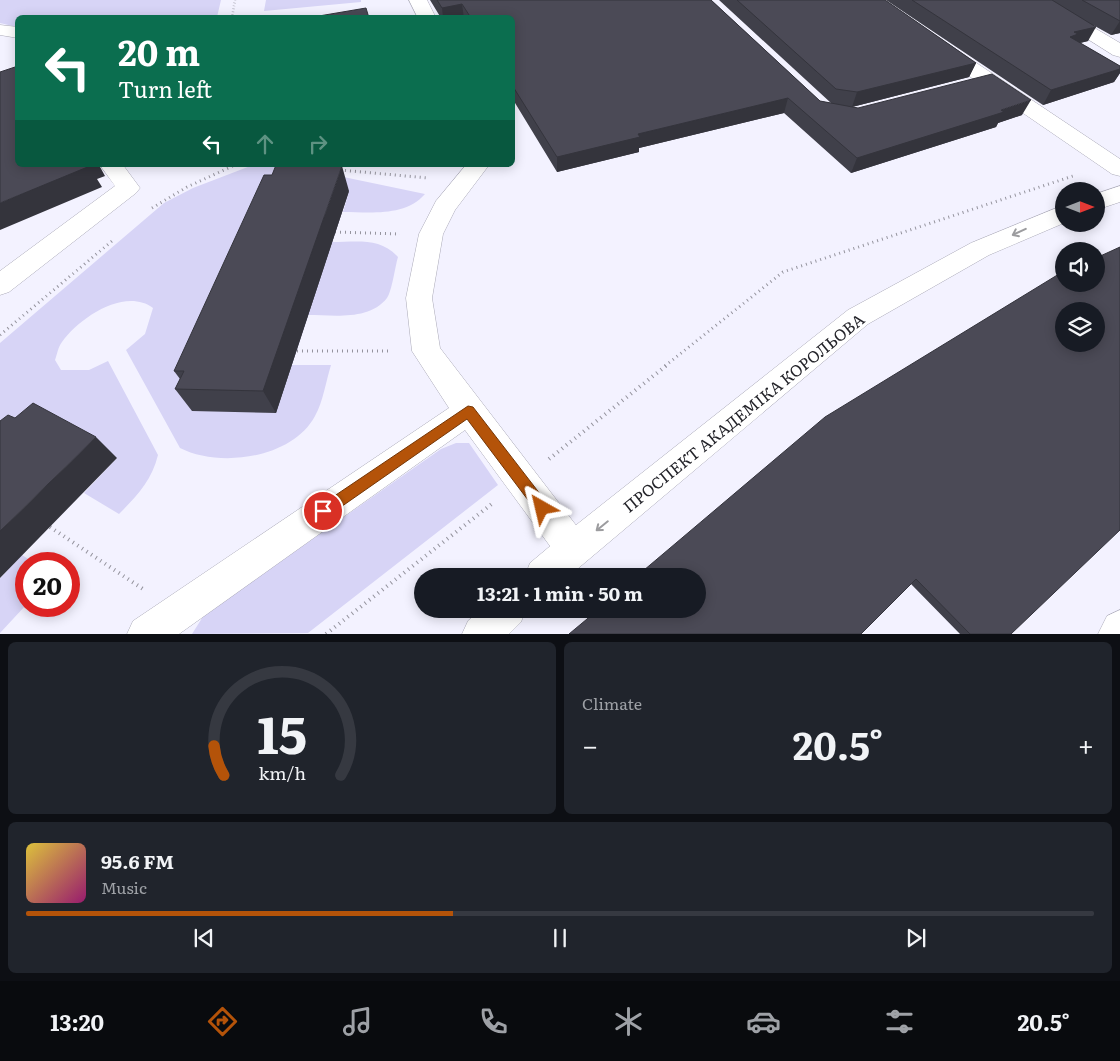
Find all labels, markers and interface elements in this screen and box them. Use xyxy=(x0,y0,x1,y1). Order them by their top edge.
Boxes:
text: 20 m xyxy=(118,25,200,77)
icon: left xyxy=(35,35,100,100)
text: Turn left xyxy=(118,72,212,105)
icon: left xyxy=(198,130,226,158)
icon: ahead xyxy=(251,130,279,158)
icon: right xyxy=(304,130,332,158)
north arrow xyxy=(1055,182,1105,232)
map controls xyxy=(1055,182,1105,352)
one-way arrow xyxy=(1012,228,1027,237)
button: sound xyxy=(1055,242,1105,292)
button: layers xyxy=(1055,302,1105,352)
street label: ПРОСПЕКТ АКАДЕМІКА КОРОЛЬОВА xyxy=(617,307,869,517)
position arrow xyxy=(515,481,567,533)
pin xyxy=(302,490,344,532)
icon: arrive xyxy=(309,497,337,525)
one-way arrow xyxy=(595,520,608,531)
speed limit sign: 20 xyxy=(15,552,80,617)
text: 13:21 · 1 min · 50 m xyxy=(477,579,643,607)
text: Climate xyxy=(582,691,642,715)
text: 15 xyxy=(257,693,307,770)
text: 20.5° xyxy=(793,715,883,772)
text: − xyxy=(582,723,598,765)
text: + xyxy=(1078,723,1094,765)
text: km/h xyxy=(258,759,306,786)
text: 95.6 FM xyxy=(101,847,174,875)
text: Music xyxy=(101,875,147,899)
icon: previous xyxy=(190,924,218,952)
icon: pause xyxy=(546,924,574,952)
icon: next xyxy=(902,924,930,952)
icon: directions xyxy=(205,1004,240,1039)
icon: music xyxy=(340,1004,375,1039)
icon: phone xyxy=(476,1004,511,1039)
icon: climate xyxy=(611,1004,646,1039)
icon: car xyxy=(746,1004,781,1039)
icon: filters xyxy=(882,1004,917,1039)
text: 13:20 xyxy=(50,1005,104,1038)
text: 20.5° xyxy=(1017,1005,1070,1038)

